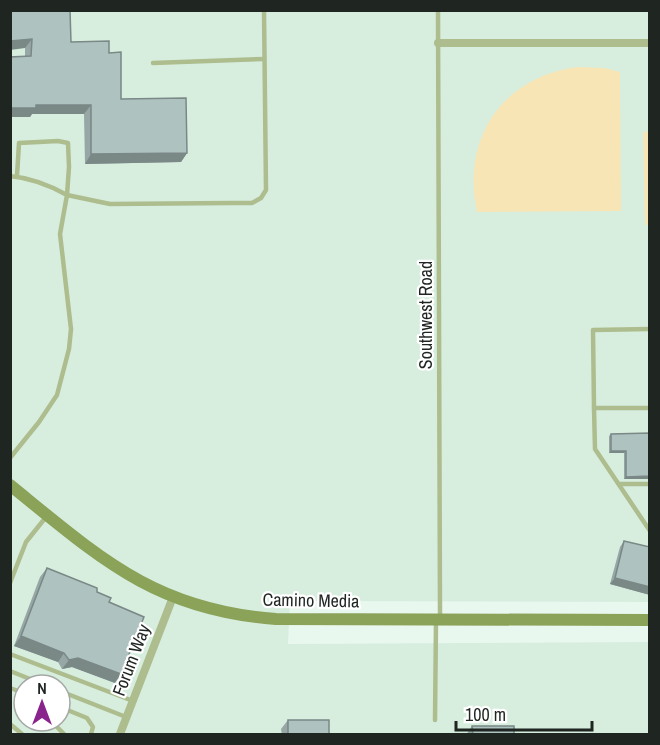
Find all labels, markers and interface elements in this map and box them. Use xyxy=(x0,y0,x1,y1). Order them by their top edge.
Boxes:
street label: Southwest Road xyxy=(413,261,438,369)
street label: Camino Media xyxy=(262,587,360,613)
street label: Forum Way xyxy=(106,620,156,699)
north arrow xyxy=(12,673,72,733)
text: N xyxy=(37,677,47,699)
scale bar xyxy=(456,694,592,732)
text: 100 m xyxy=(465,702,506,727)

